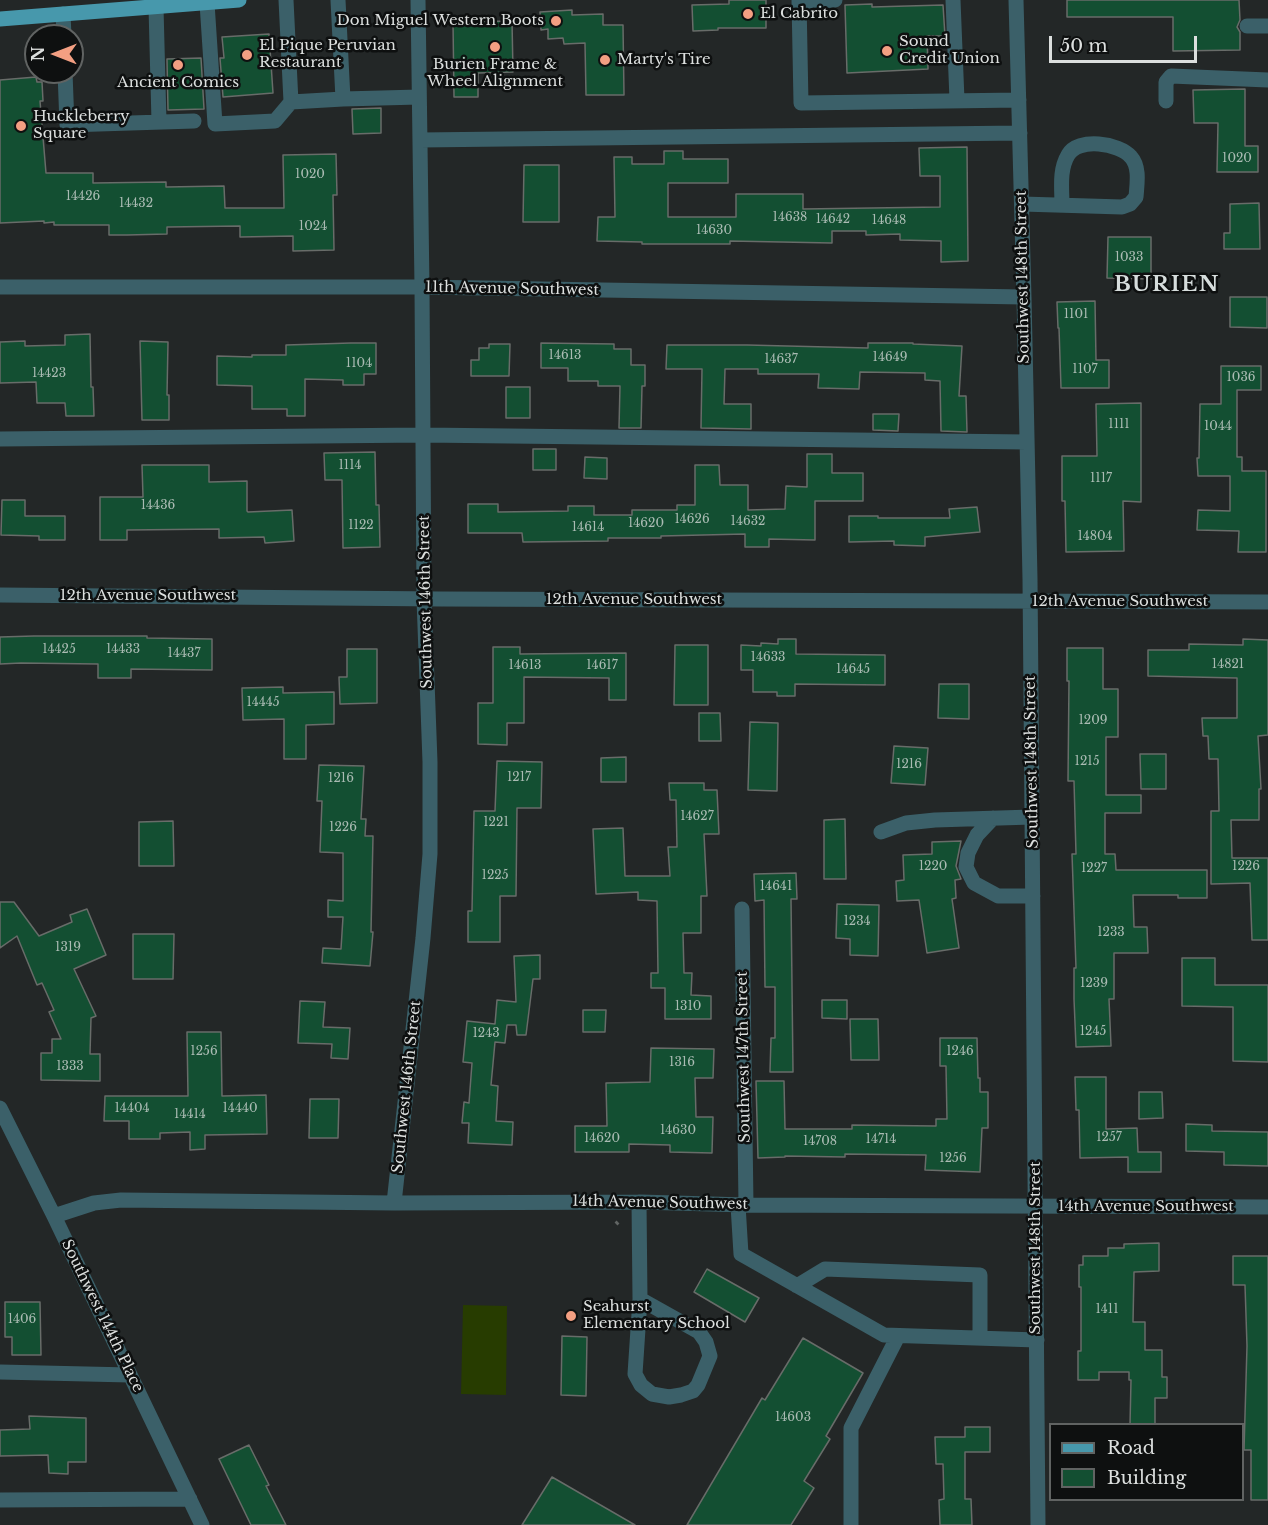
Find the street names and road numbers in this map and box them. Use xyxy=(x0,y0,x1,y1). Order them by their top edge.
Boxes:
street label: Southwest 148th Street xyxy=(1012,190,1034,364)
street label: 11th Avenue Southwest xyxy=(425,278,599,300)
street label: Southwest 146th Street xyxy=(415,515,437,689)
street label: 12th Avenue Southwest xyxy=(60,587,236,605)
street label: 12th Avenue Southwest xyxy=(546,591,722,609)
street label: 12th Avenue Southwest xyxy=(1032,593,1208,611)
street label: Southwest 148th Street xyxy=(1021,675,1043,849)
street label: Southwest 147th Street xyxy=(734,971,754,1143)
street label: Southwest 146th Street xyxy=(389,1000,425,1174)
street label: Southwest 148th Street xyxy=(1027,1161,1045,1335)
street label: 14th Avenue Southwest xyxy=(572,1192,748,1214)
street label: 14th Avenue Southwest xyxy=(1058,1198,1234,1216)
street label: Southwest 144th Place xyxy=(57,1237,147,1395)

